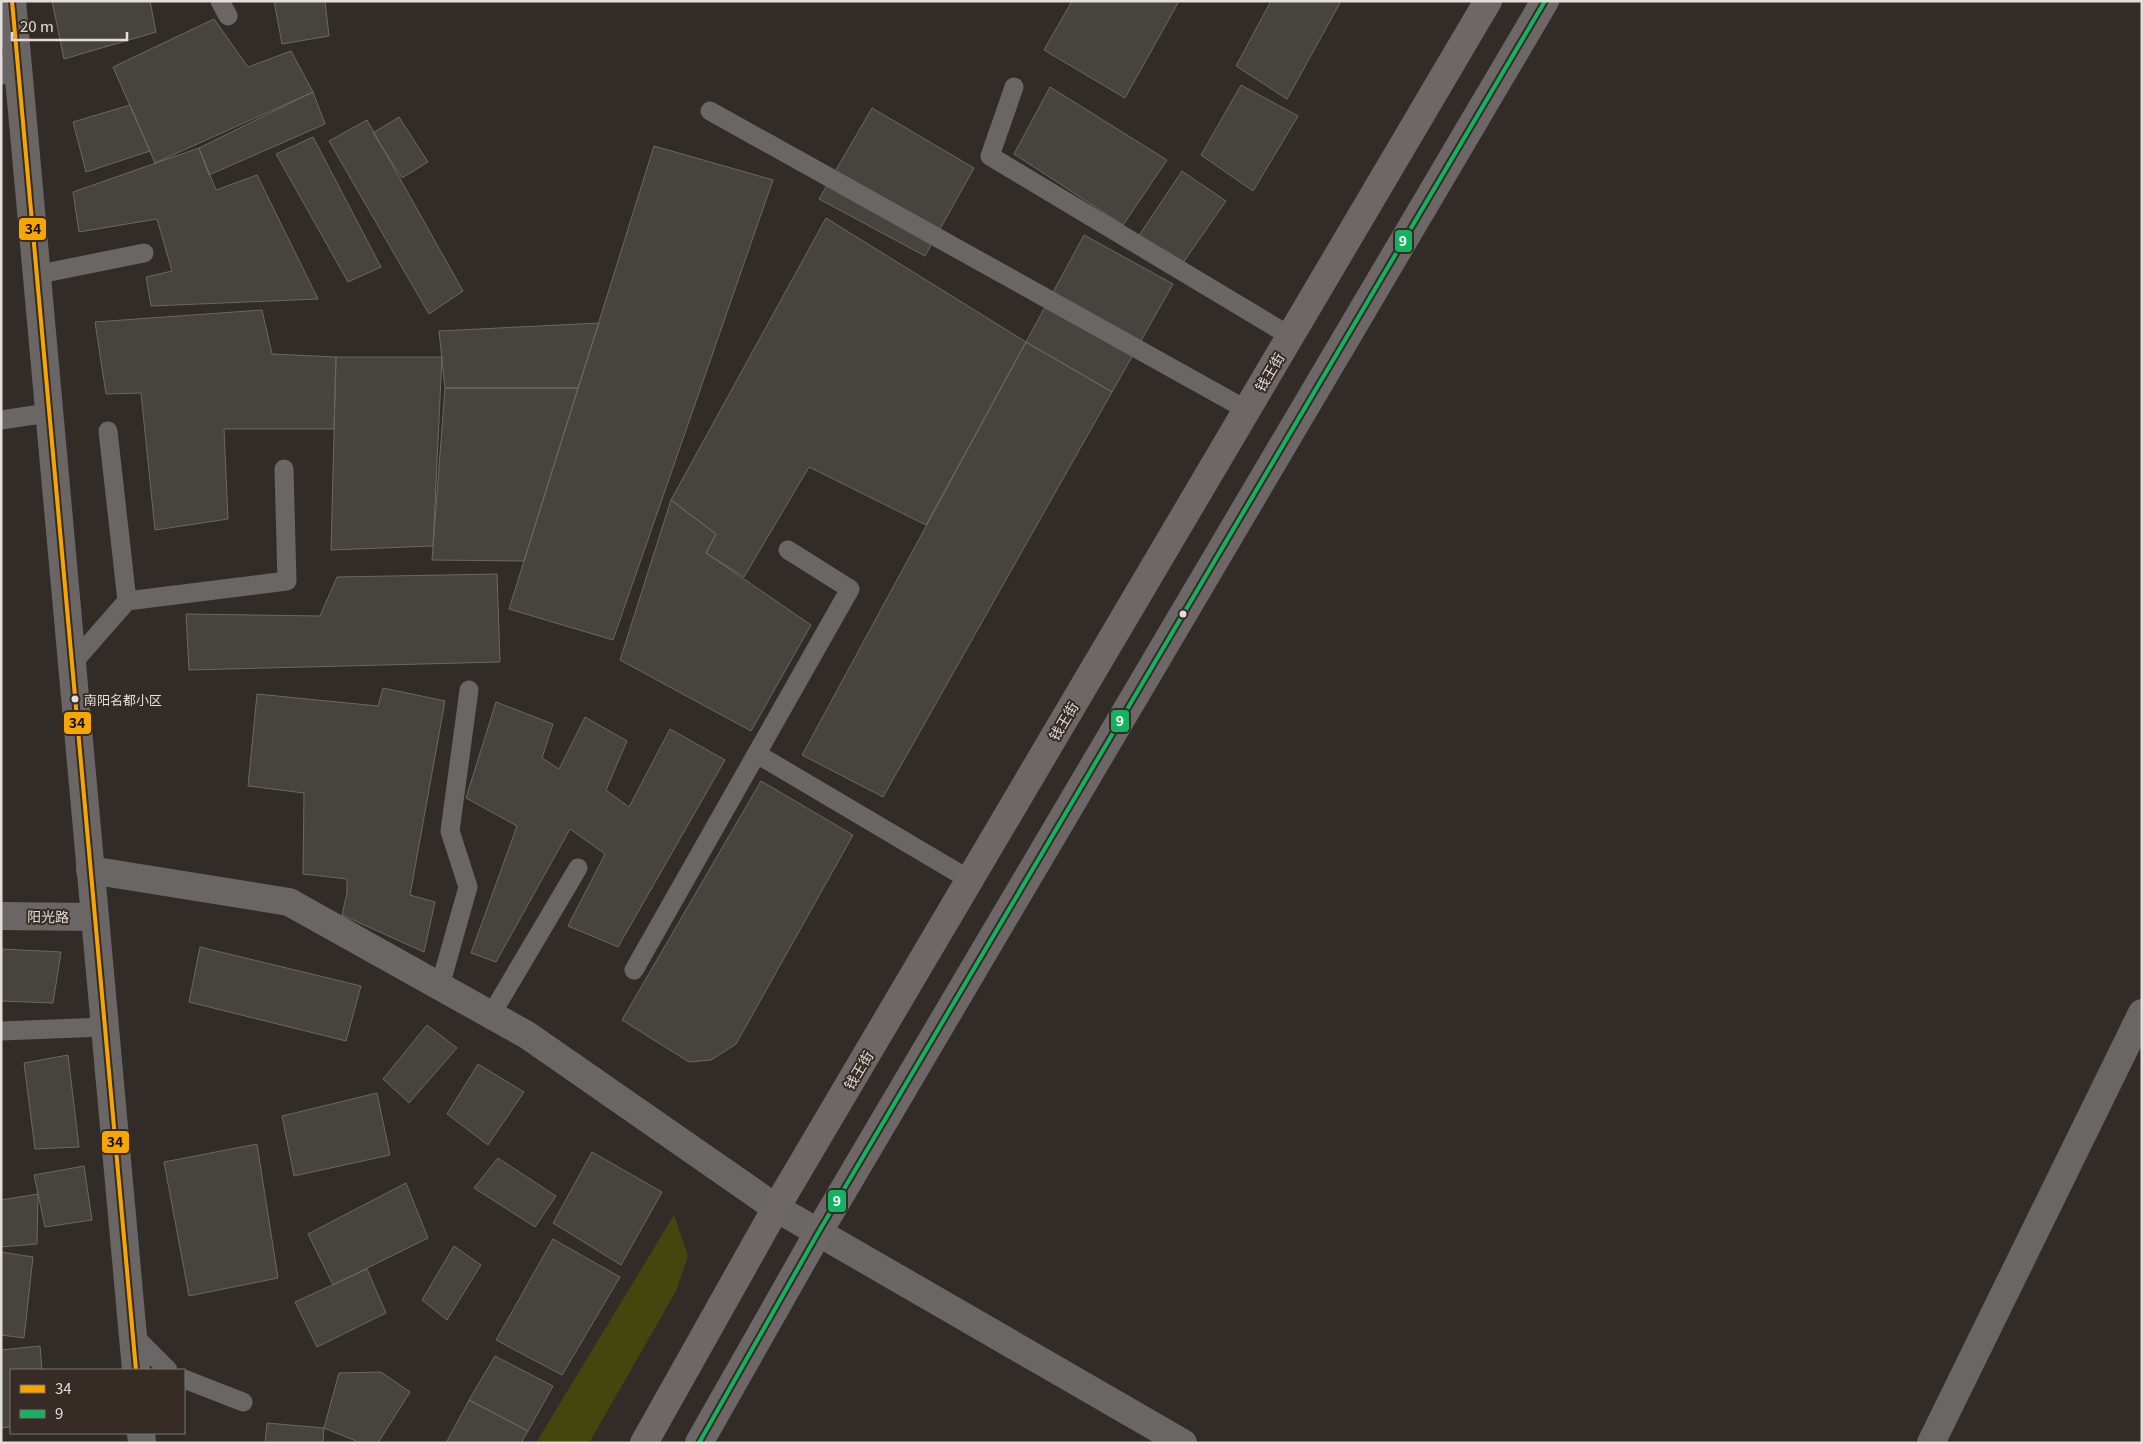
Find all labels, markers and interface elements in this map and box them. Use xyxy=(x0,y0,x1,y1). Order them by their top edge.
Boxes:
scale bar xyxy=(12,10,128,42)
text: 20 m xyxy=(20,15,54,36)
line badge: 34 xyxy=(18,217,47,241)
text: 34 xyxy=(25,218,41,238)
line badge: 9 xyxy=(1394,229,1413,253)
text: 9 xyxy=(1399,230,1407,250)
street label: 钱王街 xyxy=(1250,349,1288,395)
unlabelled marker xyxy=(1178,609,1188,619)
place label: 南阳名都小区 xyxy=(84,690,162,709)
marker: 南阳名都小区 xyxy=(70,694,80,704)
street label: 钱王街 xyxy=(1044,698,1082,744)
line badge: 9 xyxy=(1110,709,1130,733)
text: 9 xyxy=(1116,710,1124,730)
line badge: 34 xyxy=(63,711,92,735)
text: 34 xyxy=(69,712,85,732)
street label: 阳光路 xyxy=(27,906,69,926)
street label: 钱王街 xyxy=(839,1047,877,1093)
line badge: 34 xyxy=(101,1130,130,1154)
text: 34 xyxy=(107,1131,123,1151)
line badge: 9 xyxy=(827,1189,847,1213)
text: 9 xyxy=(833,1190,841,1210)
legend xyxy=(10,1369,185,1434)
text: 34 xyxy=(55,1377,72,1398)
text: 9 xyxy=(55,1402,63,1423)

